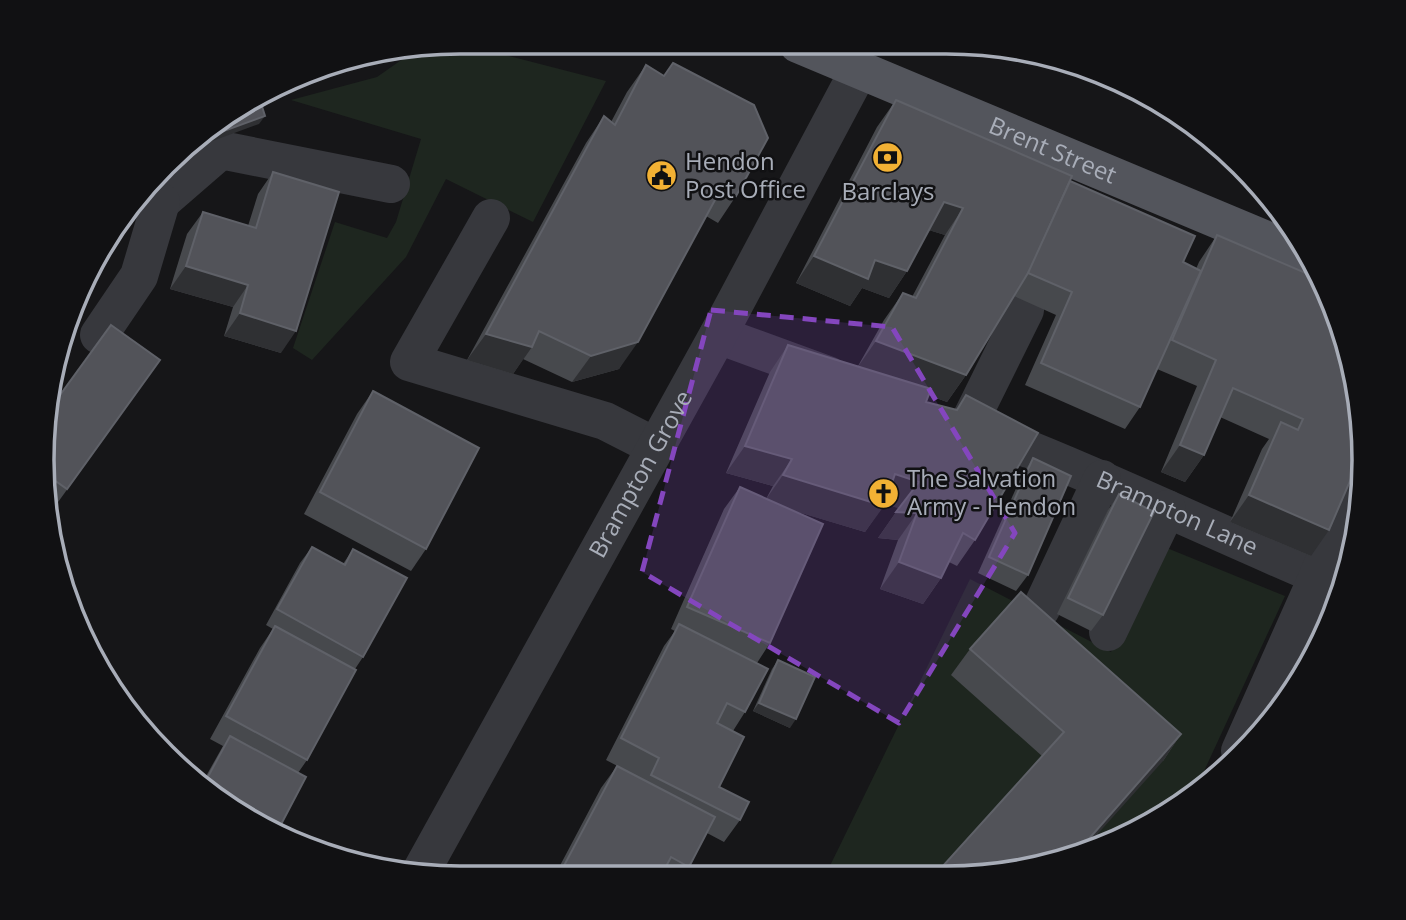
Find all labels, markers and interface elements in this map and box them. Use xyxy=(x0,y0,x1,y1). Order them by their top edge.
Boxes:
street label: Brent Street xyxy=(984,108,1122,191)
bank icon: Barclays xyxy=(871,141,905,175)
place label: Hendon Post Office xyxy=(685,144,806,205)
public building icon: Hendon Post Office xyxy=(645,159,679,193)
place label: Barclays xyxy=(842,174,935,207)
street label: Brampton Grove xyxy=(580,384,699,563)
place label: The Salvation Army - Hendon xyxy=(907,461,1076,522)
street label: Brampton Lane xyxy=(1092,462,1264,562)
church icon: The Salvation Army - Hendon xyxy=(867,476,901,510)

